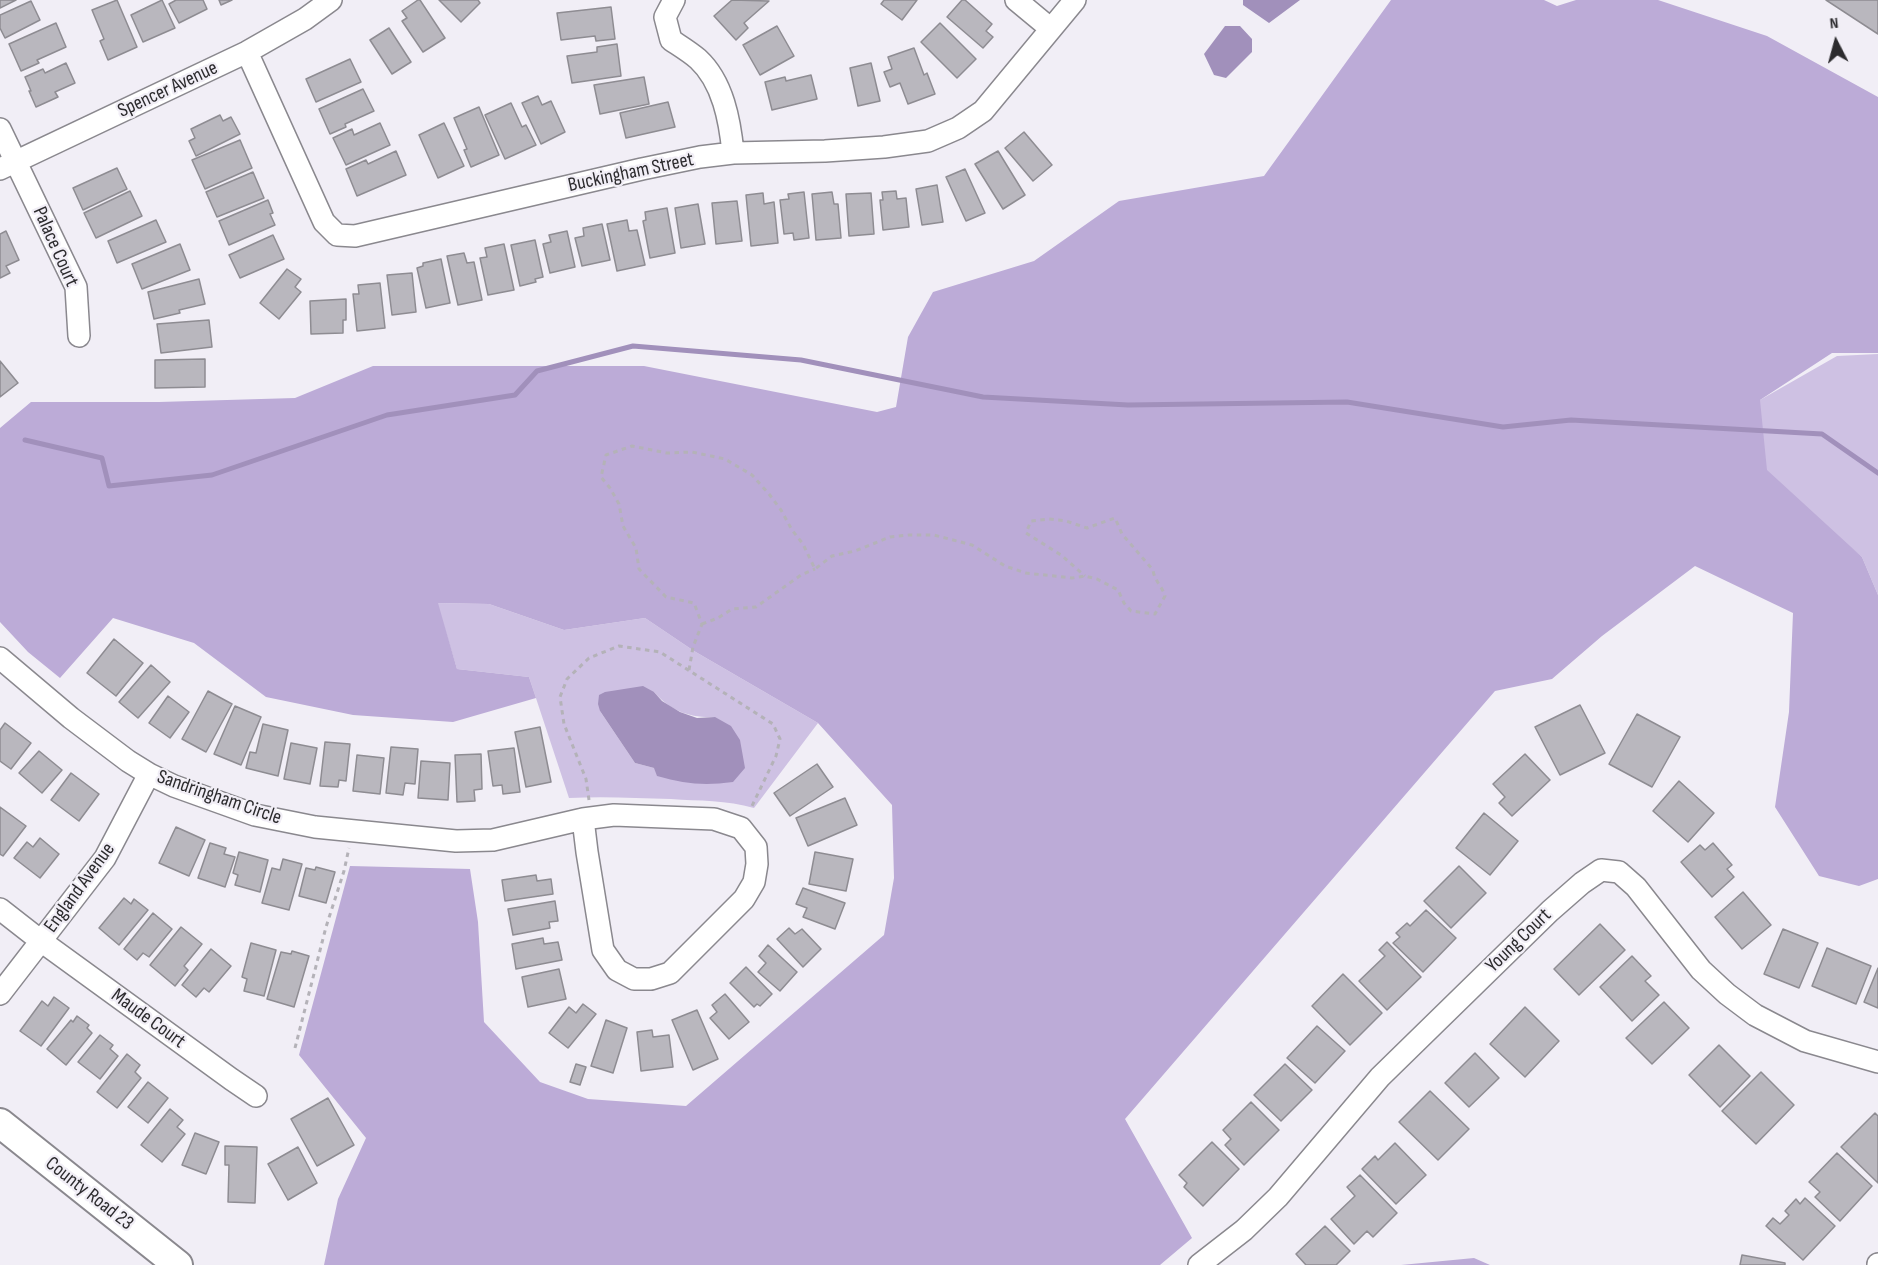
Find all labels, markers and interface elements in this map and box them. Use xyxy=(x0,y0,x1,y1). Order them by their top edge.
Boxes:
north arrow xyxy=(1806,12,1866,72)
text: N xyxy=(1829,14,1839,33)
street label: Spencer Avenue xyxy=(114,56,222,124)
street label: Buckingham Street xyxy=(566,148,696,198)
street label: Palace Court xyxy=(27,203,83,291)
street label: Sandringham Circle xyxy=(154,765,284,831)
street label: England Avenue xyxy=(39,838,121,938)
street label: Young Court xyxy=(1481,904,1557,978)
street label: Maude Court xyxy=(106,984,190,1054)
street label: County Road 23 xyxy=(40,1152,138,1236)

